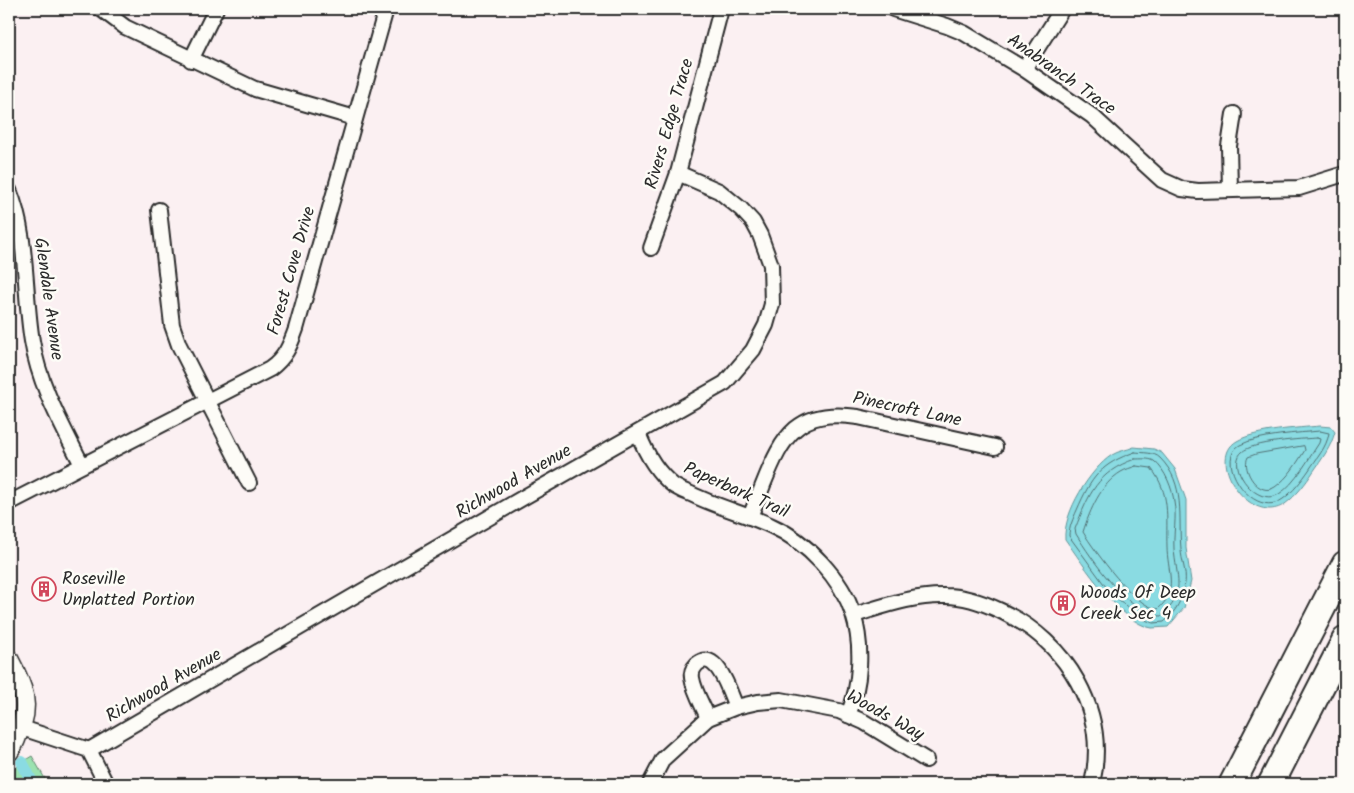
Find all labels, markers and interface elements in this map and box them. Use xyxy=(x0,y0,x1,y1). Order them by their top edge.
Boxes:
street label: Anabranch Trace xyxy=(1000,27,1122,123)
street label: Rivers Edge Trace xyxy=(637,55,703,193)
street label: Forest Cove Drive xyxy=(260,203,324,339)
street label: Glendale Avenue xyxy=(25,236,71,362)
street label: Pinecroft Lane xyxy=(850,384,964,436)
street label: Richwood Avenue xyxy=(450,437,578,527)
street label: Paperbark Trail xyxy=(678,455,794,527)
place label: Roseville Unplatted Portion xyxy=(62,565,195,615)
building icon: Roseville Unplatted Portion xyxy=(31,576,57,602)
place label: Woods Of Deep Creek Sec 4 xyxy=(1080,579,1196,629)
building icon: Woods Of Deep Creek Sec 4 xyxy=(1050,590,1076,616)
street label: Richwood Avenue xyxy=(100,641,228,731)
street label: Woods Way xyxy=(841,683,930,750)

